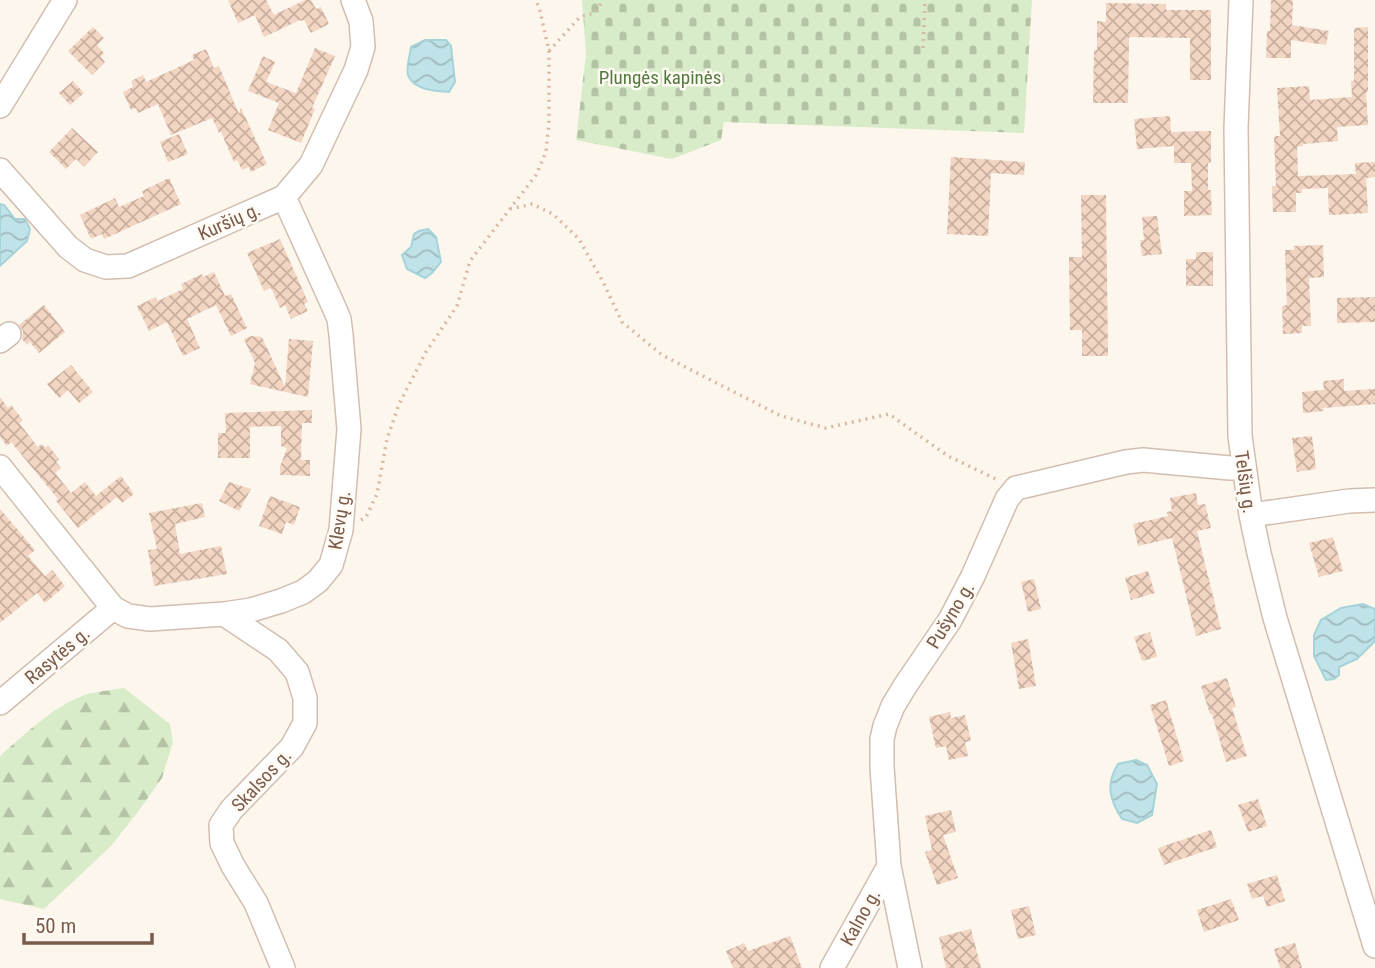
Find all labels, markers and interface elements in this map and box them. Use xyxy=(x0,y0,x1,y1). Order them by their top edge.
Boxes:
park label: Plungės kapinės xyxy=(599,66,721,89)
street label: Kuršių g. xyxy=(194,198,264,245)
street label: Telšių g. xyxy=(1230,449,1261,515)
street label: Klevų g. xyxy=(323,489,356,551)
street label: Pušyno g. xyxy=(922,578,979,653)
street label: Rasytės g. xyxy=(20,622,94,689)
street label: Skalsos g. xyxy=(227,744,296,817)
street label: Kalno g. xyxy=(836,885,885,950)
scale bar xyxy=(24,902,152,946)
text: 50 m xyxy=(35,914,76,938)

